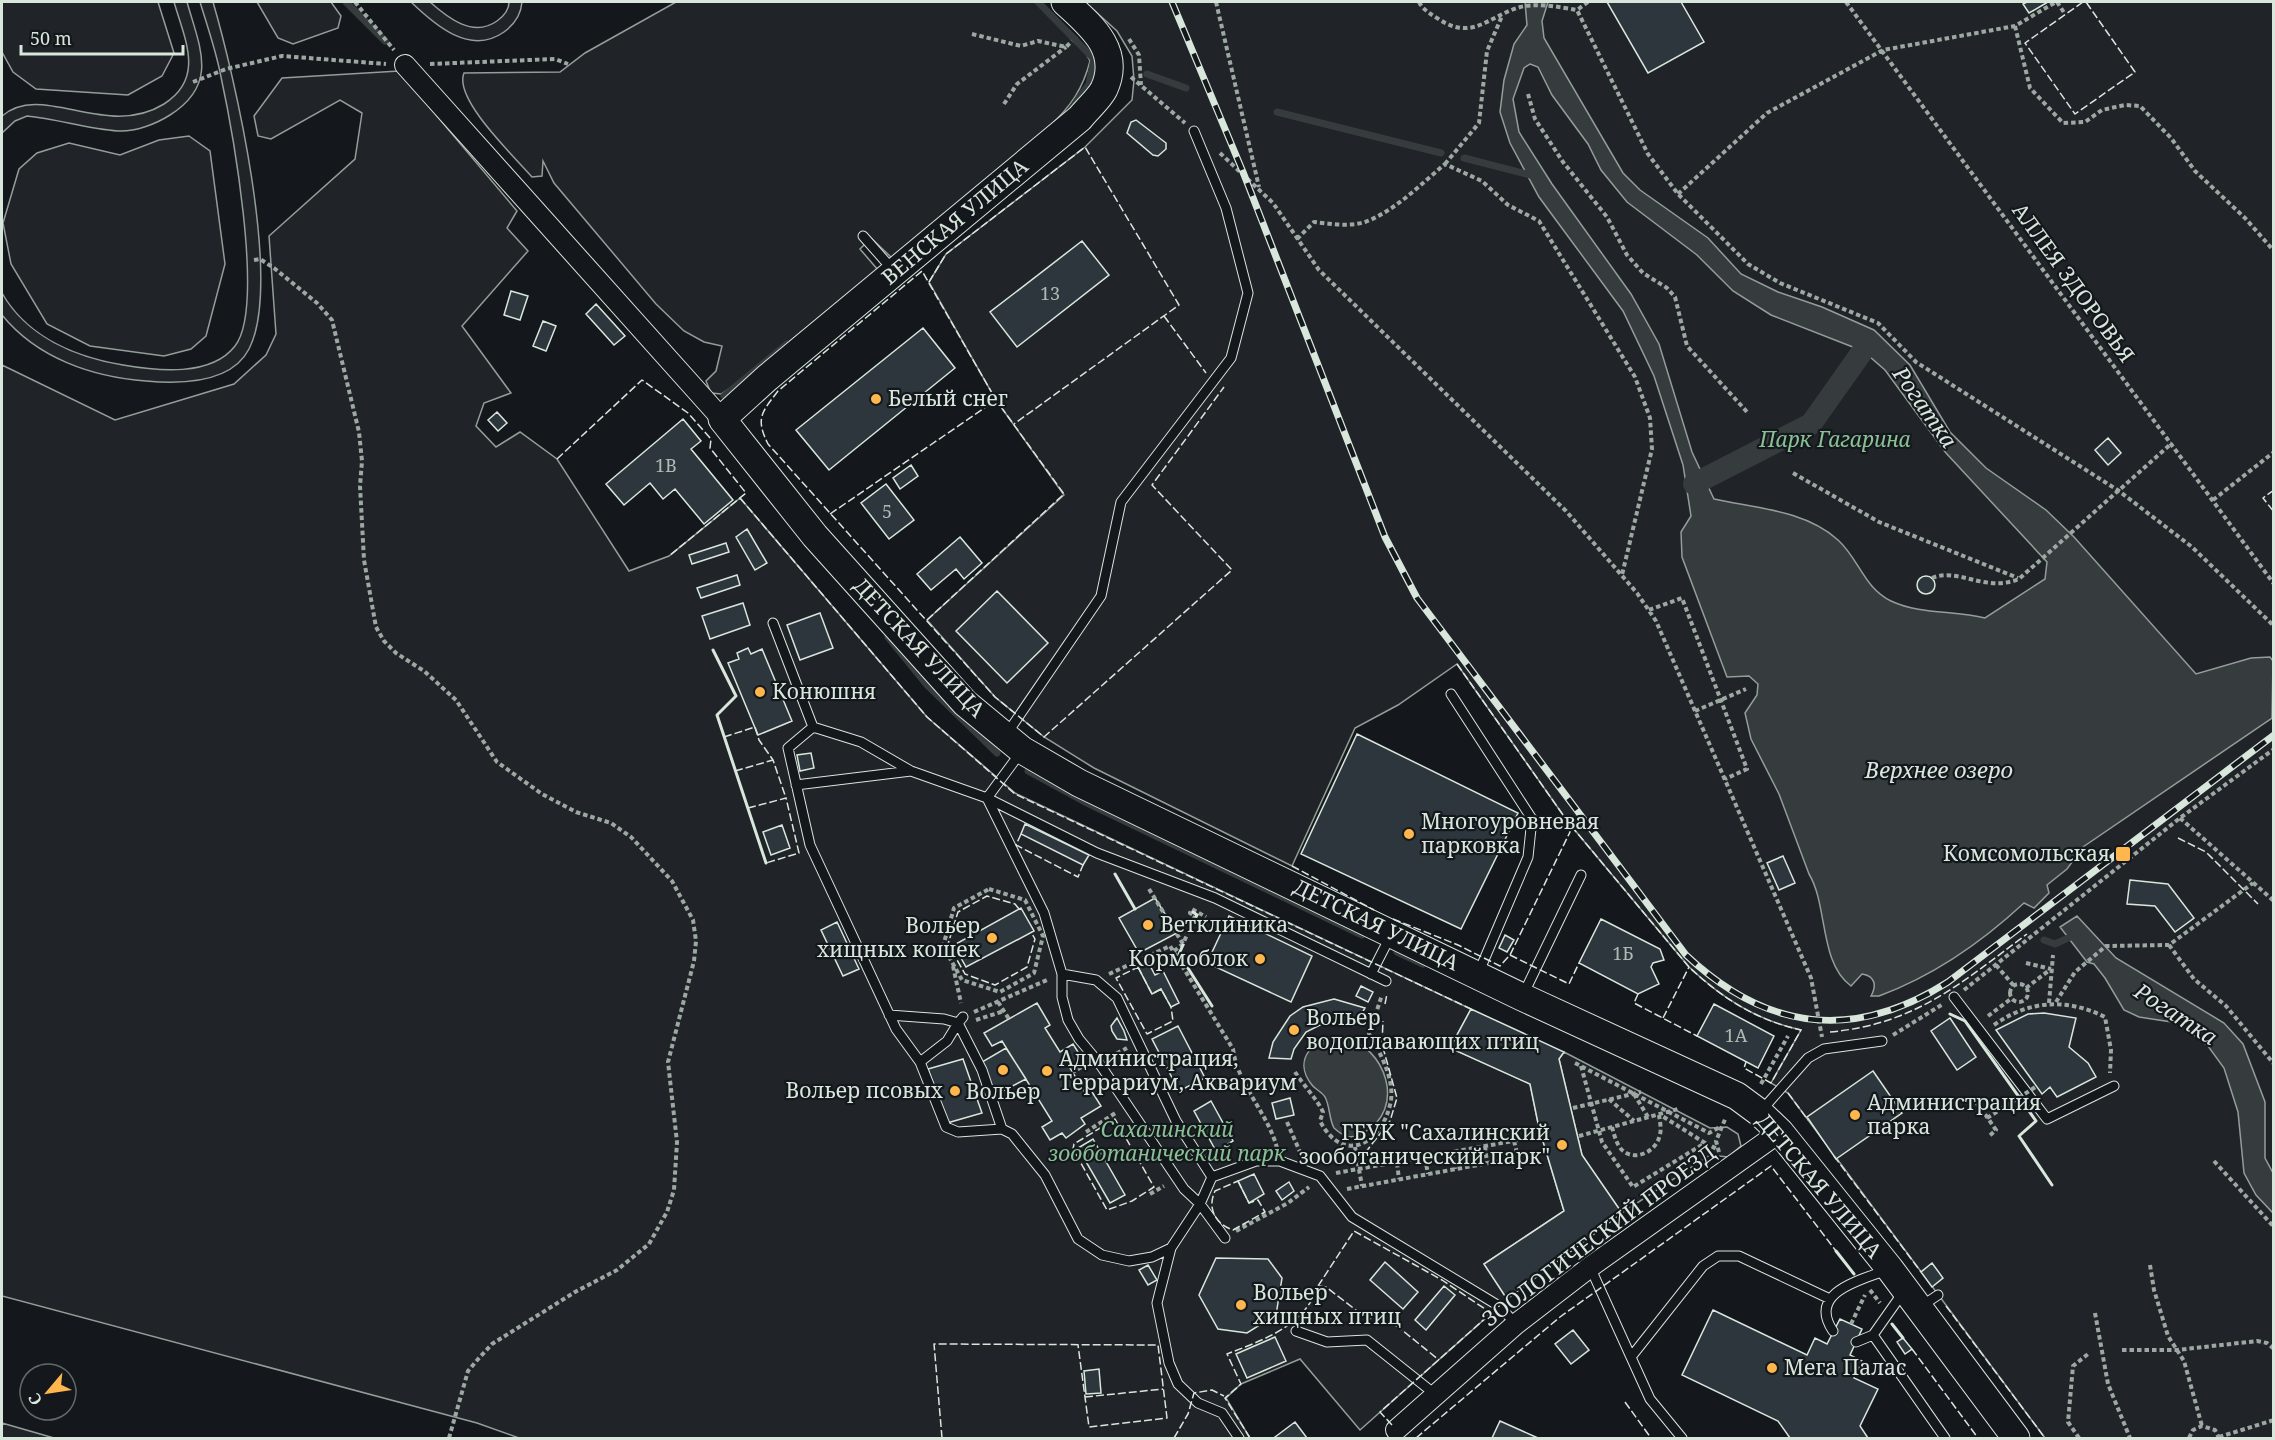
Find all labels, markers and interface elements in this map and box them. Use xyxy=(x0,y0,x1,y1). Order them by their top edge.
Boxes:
scale bar xyxy=(21,18,183,56)
text: 50 m xyxy=(30,26,72,50)
street label: ВЕНСКАЯ УЛИЦА xyxy=(875,152,1033,291)
street label: АЛЛЕЯ ЗДОРОВЬЯ xyxy=(2006,197,2141,368)
house number: 13 xyxy=(1040,281,1060,305)
water label: Рогатка xyxy=(1886,359,1965,454)
place label: Белый снег xyxy=(888,384,1008,412)
marker: Белый снег xyxy=(869,392,883,406)
park label: Парк Гагарина xyxy=(1758,425,1911,453)
house number: 1В xyxy=(655,453,677,477)
house number: 5 xyxy=(882,499,892,523)
street label: ДЕТСКАЯ УЛИЦА xyxy=(848,572,992,723)
place label: Конюшня xyxy=(772,677,876,705)
marker: Конюшня xyxy=(753,685,767,699)
water label: Верхнее озеро xyxy=(1864,754,2013,784)
place label: Многоуровневая парковка xyxy=(1421,807,1599,859)
marker: Многоуровневая парковка xyxy=(1402,827,1416,841)
place label: Комсомольская xyxy=(1943,839,2110,867)
marker: Комсомольская xyxy=(2114,845,2132,863)
street label: ДЕТСКАЯ УЛИЦА xyxy=(1289,872,1464,976)
place label: Ветклиника xyxy=(1160,910,1288,938)
place label: Вольер хищных кошек xyxy=(817,911,981,963)
marker: Ветклиника xyxy=(1141,918,1155,932)
marker: Вольер хищных кошек xyxy=(985,931,999,945)
house number: 1Б xyxy=(1612,941,1634,965)
place label: Кормоблок xyxy=(1129,944,1249,972)
marker: Кормоблок xyxy=(1253,952,1267,966)
water label: Рогатка xyxy=(2128,975,2224,1051)
place label: Вольер водоплавающих птиц xyxy=(1306,1003,1539,1055)
marker: Вольер водоплавающих птиц xyxy=(1287,1023,1301,1037)
house number: 1А xyxy=(1725,1023,1748,1047)
place label: Администрация, Террариум, Аквариум xyxy=(1059,1044,1297,1096)
marker: Вольер xyxy=(996,1063,1010,1077)
marker: Администрация, Террариум, Аквариум xyxy=(1040,1064,1054,1078)
place label: Вольер псовых xyxy=(786,1076,944,1104)
place label: Вольер xyxy=(966,1077,1040,1105)
marker: Вольер псовых xyxy=(948,1084,962,1098)
place label: Администрация парка xyxy=(1867,1088,2041,1140)
street label: ДЕТСКАЯ УЛИЦА xyxy=(1751,1107,1889,1264)
marker: Администрация парка xyxy=(1848,1108,1862,1122)
park label: Сахалинский зооботанический парк xyxy=(1048,1115,1287,1167)
place label: ГБУК "Сахалинский зооботанический парк" xyxy=(1299,1118,1550,1170)
street label: ЗООЛОГИЧЕСКИЙ ПРОЕЗД xyxy=(1476,1138,1721,1332)
marker: ГБУК "Сахалинский зооботанический парк" xyxy=(1555,1138,1569,1152)
place label: Вольер хищных птиц xyxy=(1253,1278,1401,1330)
marker: Вольер хищных птиц xyxy=(1234,1298,1248,1312)
place label: Мега Палас xyxy=(1784,1353,1906,1381)
marker: Мега Палас xyxy=(1765,1361,1779,1375)
north arrow xyxy=(18,1362,78,1422)
text: С xyxy=(23,1389,47,1409)

